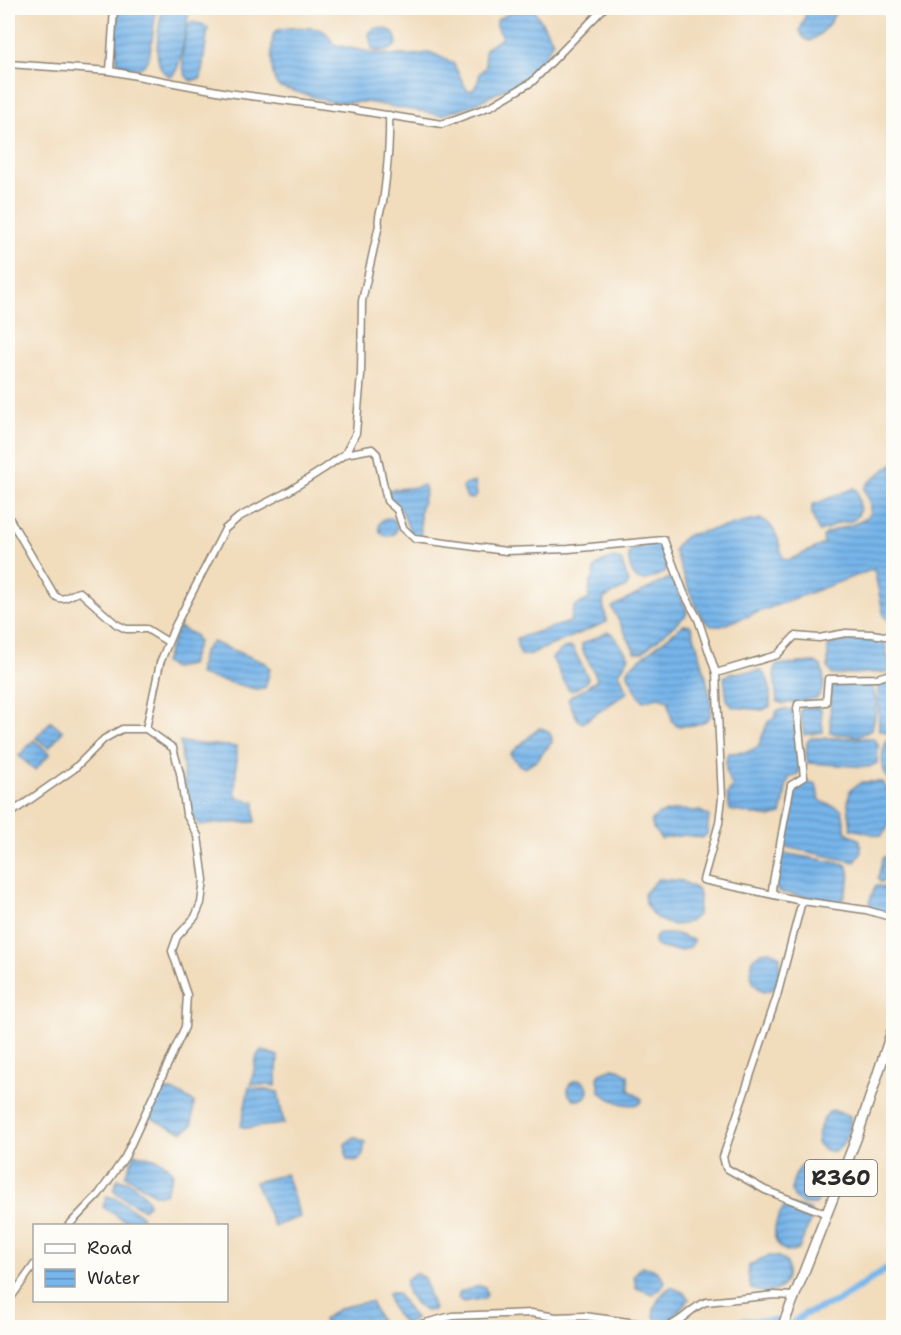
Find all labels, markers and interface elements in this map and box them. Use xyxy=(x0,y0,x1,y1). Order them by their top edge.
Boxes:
road number: R360 xyxy=(805,1160,877,1196)
legend xyxy=(33,1224,228,1302)
text: Road xyxy=(87,1236,132,1260)
text: Water xyxy=(87,1266,140,1290)

